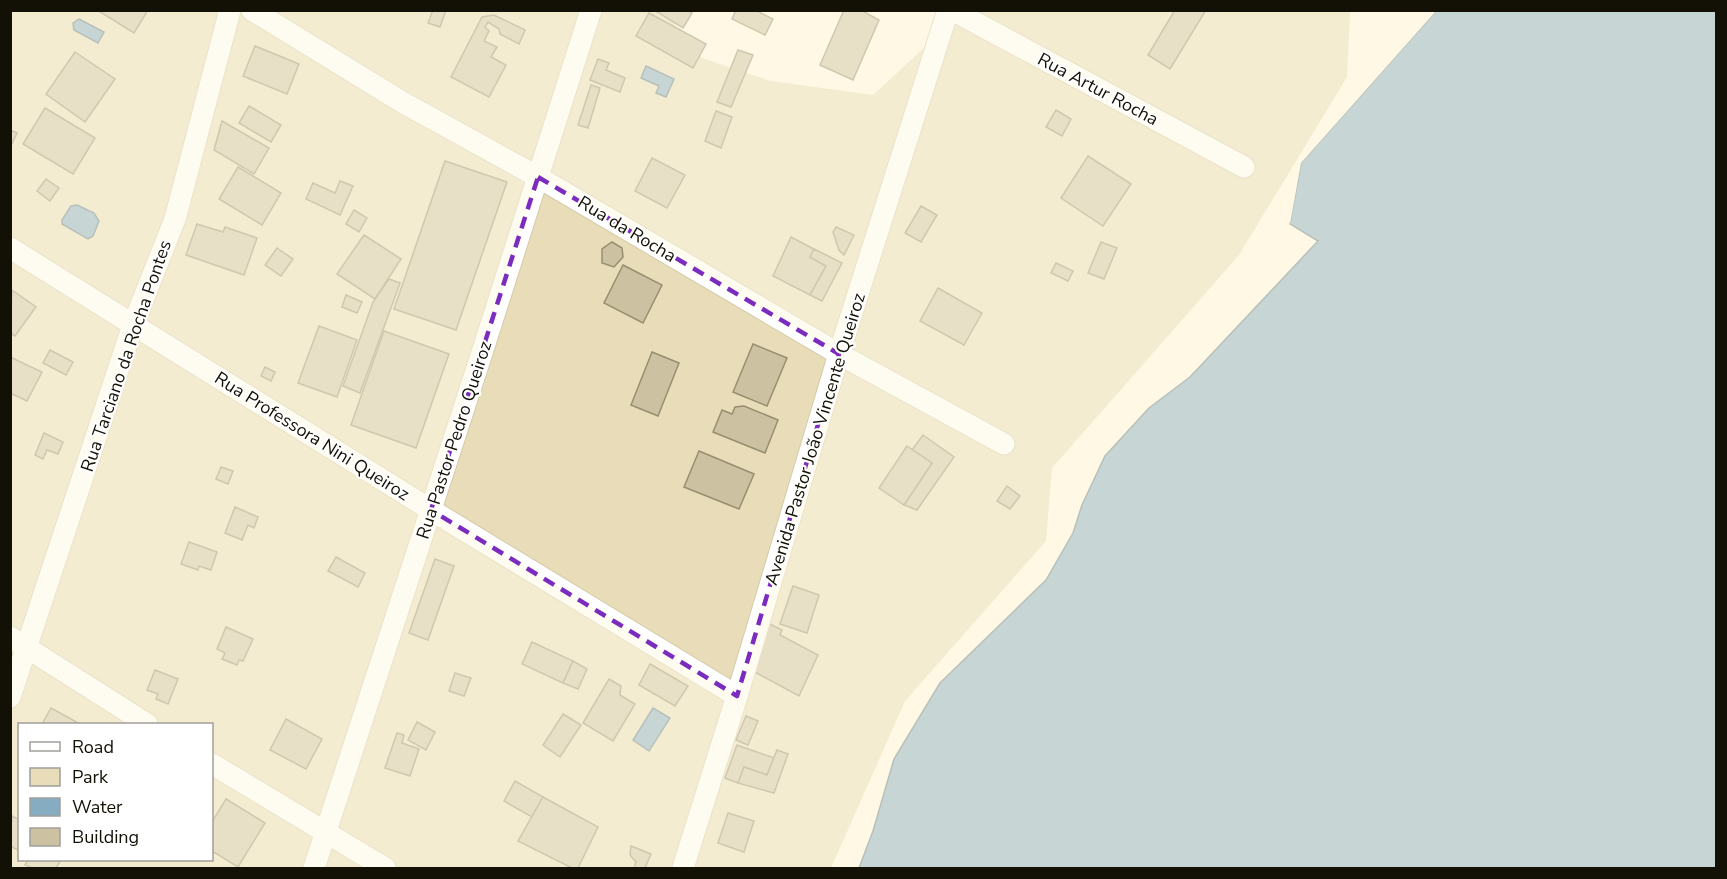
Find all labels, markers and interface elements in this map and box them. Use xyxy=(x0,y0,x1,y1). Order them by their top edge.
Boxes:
street label: Rua Artur Rocha xyxy=(1033,47,1163,131)
street label: Rua da Rocha xyxy=(573,190,681,268)
street label: Rua Tarciano da Rocha Pontes xyxy=(75,237,177,475)
street label: Avenida Pastor João Vincente Queiroz xyxy=(759,290,871,588)
street label: Rua Pastor Pedro Queiroz xyxy=(411,338,497,542)
street label: Rua Professora Nini Queiroz xyxy=(210,366,414,506)
legend xyxy=(18,723,213,861)
text: Road xyxy=(72,735,114,759)
text: Park xyxy=(72,765,109,789)
text: Water xyxy=(72,795,123,819)
text: Building xyxy=(72,825,139,849)

